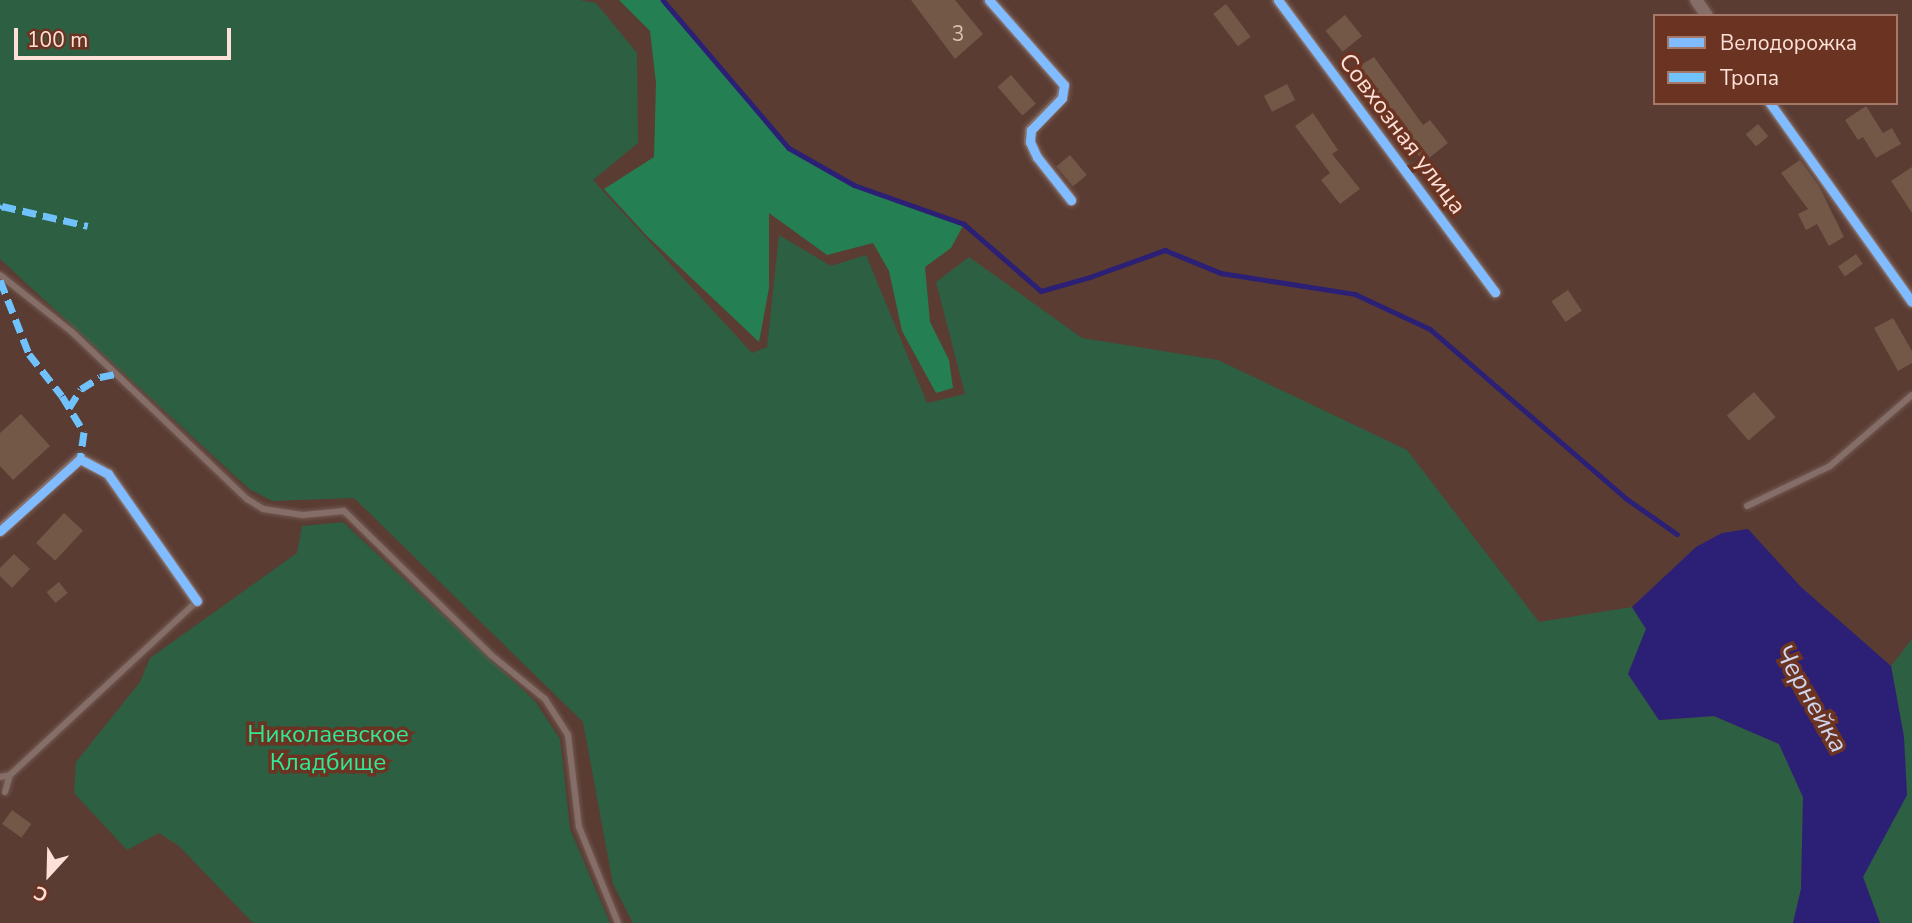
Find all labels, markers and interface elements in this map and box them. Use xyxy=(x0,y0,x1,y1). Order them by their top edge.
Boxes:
scale bar xyxy=(18,14,234,58)
legend xyxy=(1653,14,1898,105)
house number: 3 xyxy=(952,21,964,47)
text: 100 m xyxy=(27,26,88,54)
text: Велодорожка xyxy=(1720,29,1857,57)
street label: Совхозная улица xyxy=(1332,48,1472,220)
text: Тропа xyxy=(1720,64,1779,92)
water label: Чернейка xyxy=(1768,640,1854,758)
park label: Николаевское Кладбище xyxy=(247,721,409,777)
north arrow xyxy=(14,839,84,909)
text: С xyxy=(30,879,52,908)

